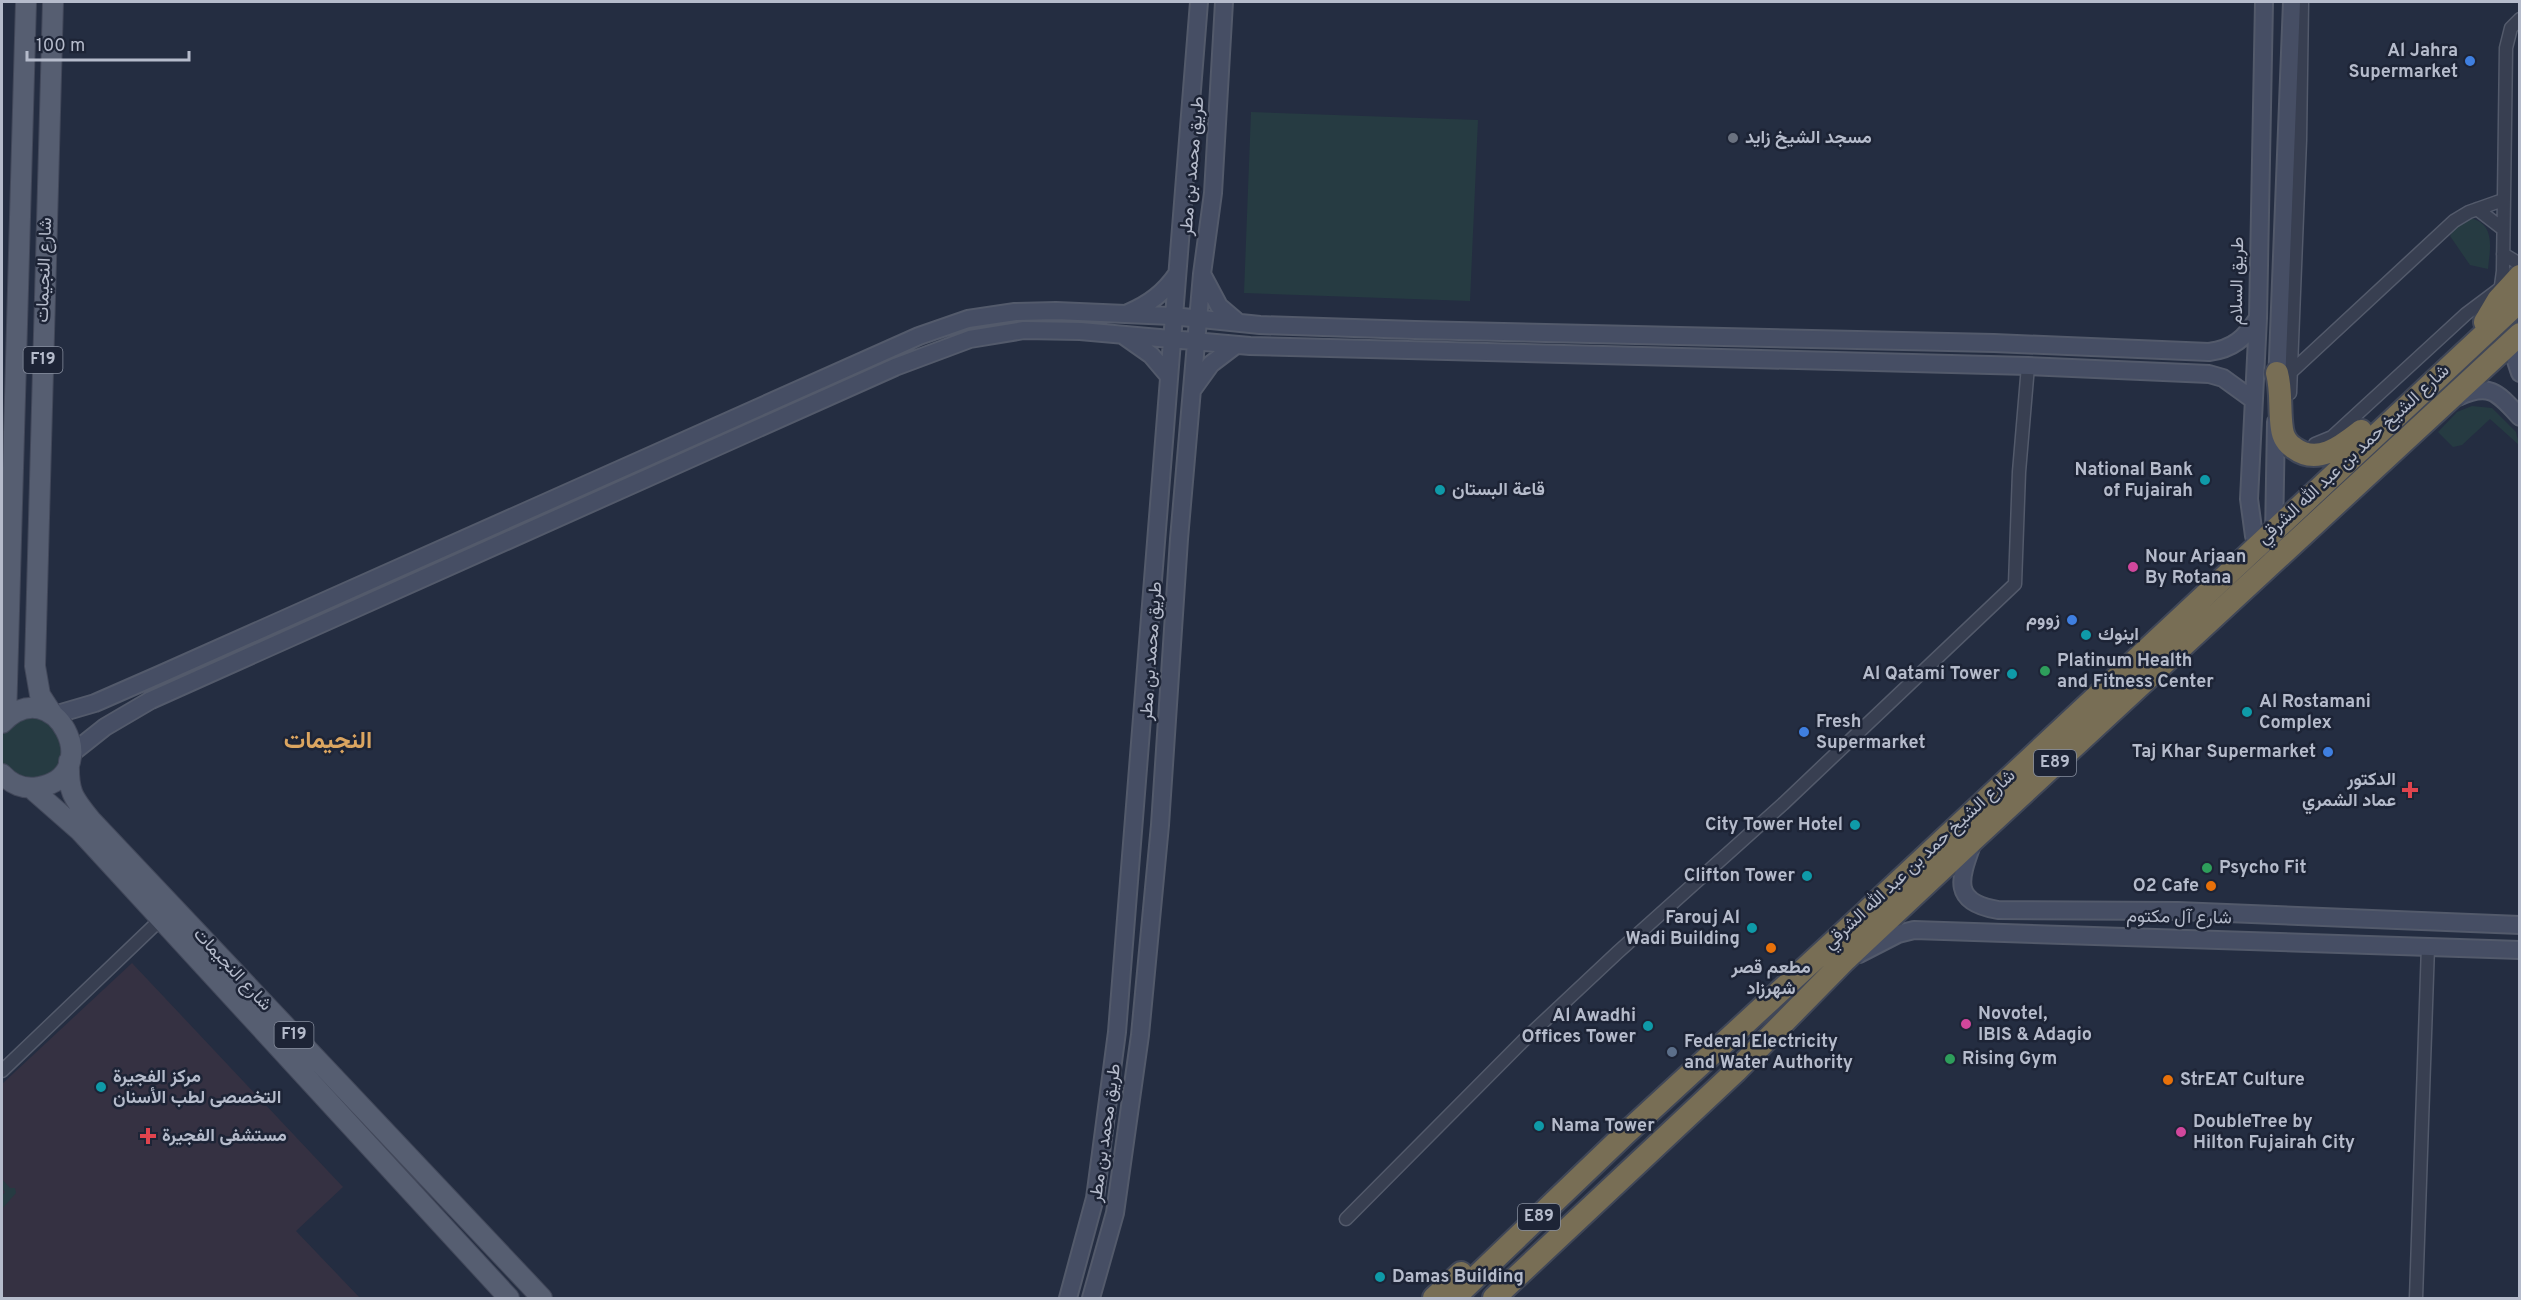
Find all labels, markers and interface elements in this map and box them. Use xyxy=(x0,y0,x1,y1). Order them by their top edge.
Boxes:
scale bar xyxy=(27,24,189,62)
text: 100 m xyxy=(36,35,85,58)
place label: Al Jahra Supermarket xyxy=(2348,40,2458,84)
marker: Al Jahra Supermarket xyxy=(2463,54,2477,68)
street label: طريق محمد بن مطر xyxy=(1175,95,1211,238)
place label: مسجد الشيخ زايد xyxy=(1745,127,1872,150)
marker: مسجد الشيخ زايد xyxy=(1726,131,1740,145)
street label: شارع النجيمات xyxy=(32,217,58,323)
street label: طريق السلام xyxy=(2226,237,2250,325)
road number: F19 xyxy=(24,347,63,373)
street label: شارع الشيخ حمد بن عبد الله الشرقي xyxy=(2252,359,2456,552)
place label: National Bank of Fujairah xyxy=(2075,459,2193,503)
marker: National Bank of Fujairah xyxy=(2198,473,2212,487)
place label: قاعة البستان xyxy=(1452,479,1545,502)
marker: قاعة البستان xyxy=(1433,483,1447,497)
place label: Nour Arjaan By Rotana xyxy=(2145,546,2246,590)
marker: Nour Arjaan By Rotana xyxy=(2126,560,2140,574)
street label: طريق محمد بن مطر xyxy=(1136,581,1168,722)
place label: زووم xyxy=(2026,609,2060,632)
marker: زووم xyxy=(2065,613,2079,627)
place label: اينوك xyxy=(2098,624,2139,647)
marker: اينوك xyxy=(2079,628,2093,642)
place label: Platinum Health and Fitness Center xyxy=(2057,650,2214,694)
place label: Al Qatami Tower xyxy=(1862,663,2001,686)
marker: Platinum Health and Fitness Center xyxy=(2038,664,2052,678)
marker: Al Qatami Tower xyxy=(2005,667,2019,681)
place label: Al Rostamani Complex xyxy=(2259,691,2371,735)
marker: Al Rostamani Complex xyxy=(2240,705,2254,719)
place label: Fresh Supermarket xyxy=(1816,711,1926,755)
marker: Fresh Supermarket xyxy=(1797,725,1811,739)
district label: النجيمات xyxy=(284,727,372,757)
place label: Taj Khar Supermarket xyxy=(2132,741,2316,764)
marker: Taj Khar Supermarket xyxy=(2321,745,2335,759)
road number: E89 xyxy=(2034,750,2076,776)
street label: شارع الشيخ حمد بن عبد الله الشرقي xyxy=(1818,764,2022,957)
place label: الدكتور عماد الشمري xyxy=(2302,769,2396,815)
marker: الدكتور عماد الشمري xyxy=(2401,781,2419,799)
place label: City Tower Hotel xyxy=(1705,814,1843,837)
marker: City Tower Hotel xyxy=(1848,818,1862,832)
place label: Psycho Fit xyxy=(2219,857,2306,880)
marker: Psycho Fit xyxy=(2200,861,2214,875)
place label: Clifton Tower xyxy=(1684,865,1795,888)
marker: Clifton Tower xyxy=(1800,869,1814,883)
place label: O2 Cafe xyxy=(2133,875,2199,898)
marker: O2 Cafe xyxy=(2204,879,2218,893)
street label: شارع آل مكتوم xyxy=(2126,906,2232,930)
place label: Farouj Al Wadi Building xyxy=(1625,907,1740,951)
marker: Farouj Al Wadi Building xyxy=(1745,921,1759,935)
street label: شارع النجيمات xyxy=(188,924,276,1016)
marker: مطعم قصر شهرزاد xyxy=(1764,941,1778,955)
place label: مطعم قصر شهرزاد xyxy=(1730,957,1811,1001)
place label: Novotel, IBIS & Adagio xyxy=(1978,1003,2092,1047)
place label: Al Awadhi Offices Tower xyxy=(1521,1005,1636,1049)
marker: Novotel, IBIS & Adagio xyxy=(1959,1017,1973,1031)
marker: Al Awadhi Offices Tower xyxy=(1641,1019,1655,1033)
road number: F19 xyxy=(274,1022,314,1048)
place label: Federal Electricity and Water Authority xyxy=(1684,1031,1853,1075)
marker: Federal Electricity and Water Authority xyxy=(1665,1045,1679,1059)
place label: Rising Gym xyxy=(1962,1048,2057,1071)
marker: Rising Gym xyxy=(1943,1052,1957,1066)
street label: طريق محمد بن مطر xyxy=(1085,1062,1127,1205)
place label: مركز الفجيرة التخصصى لطب الأسنان xyxy=(113,1066,281,1110)
place label: StrEAT Culture xyxy=(2180,1069,2305,1092)
marker: StrEAT Culture xyxy=(2161,1073,2175,1087)
marker: مركز الفجيرة التخصصى لطب الأسنان xyxy=(94,1080,108,1094)
place label: DoubleTree by Hilton Fujairah City xyxy=(2193,1111,2355,1155)
place label: Nama Tower xyxy=(1551,1115,1655,1138)
marker: Nama Tower xyxy=(1532,1119,1546,1133)
place label: مستشفى الفجيرة xyxy=(162,1125,287,1148)
marker: DoubleTree by Hilton Fujairah City xyxy=(2174,1125,2188,1139)
marker: مستشفى الفجيرة xyxy=(139,1127,157,1145)
road number: E89 xyxy=(1518,1204,1560,1230)
place label: Damas Building xyxy=(1392,1266,1524,1289)
marker: Damas Building xyxy=(1373,1270,1387,1284)

